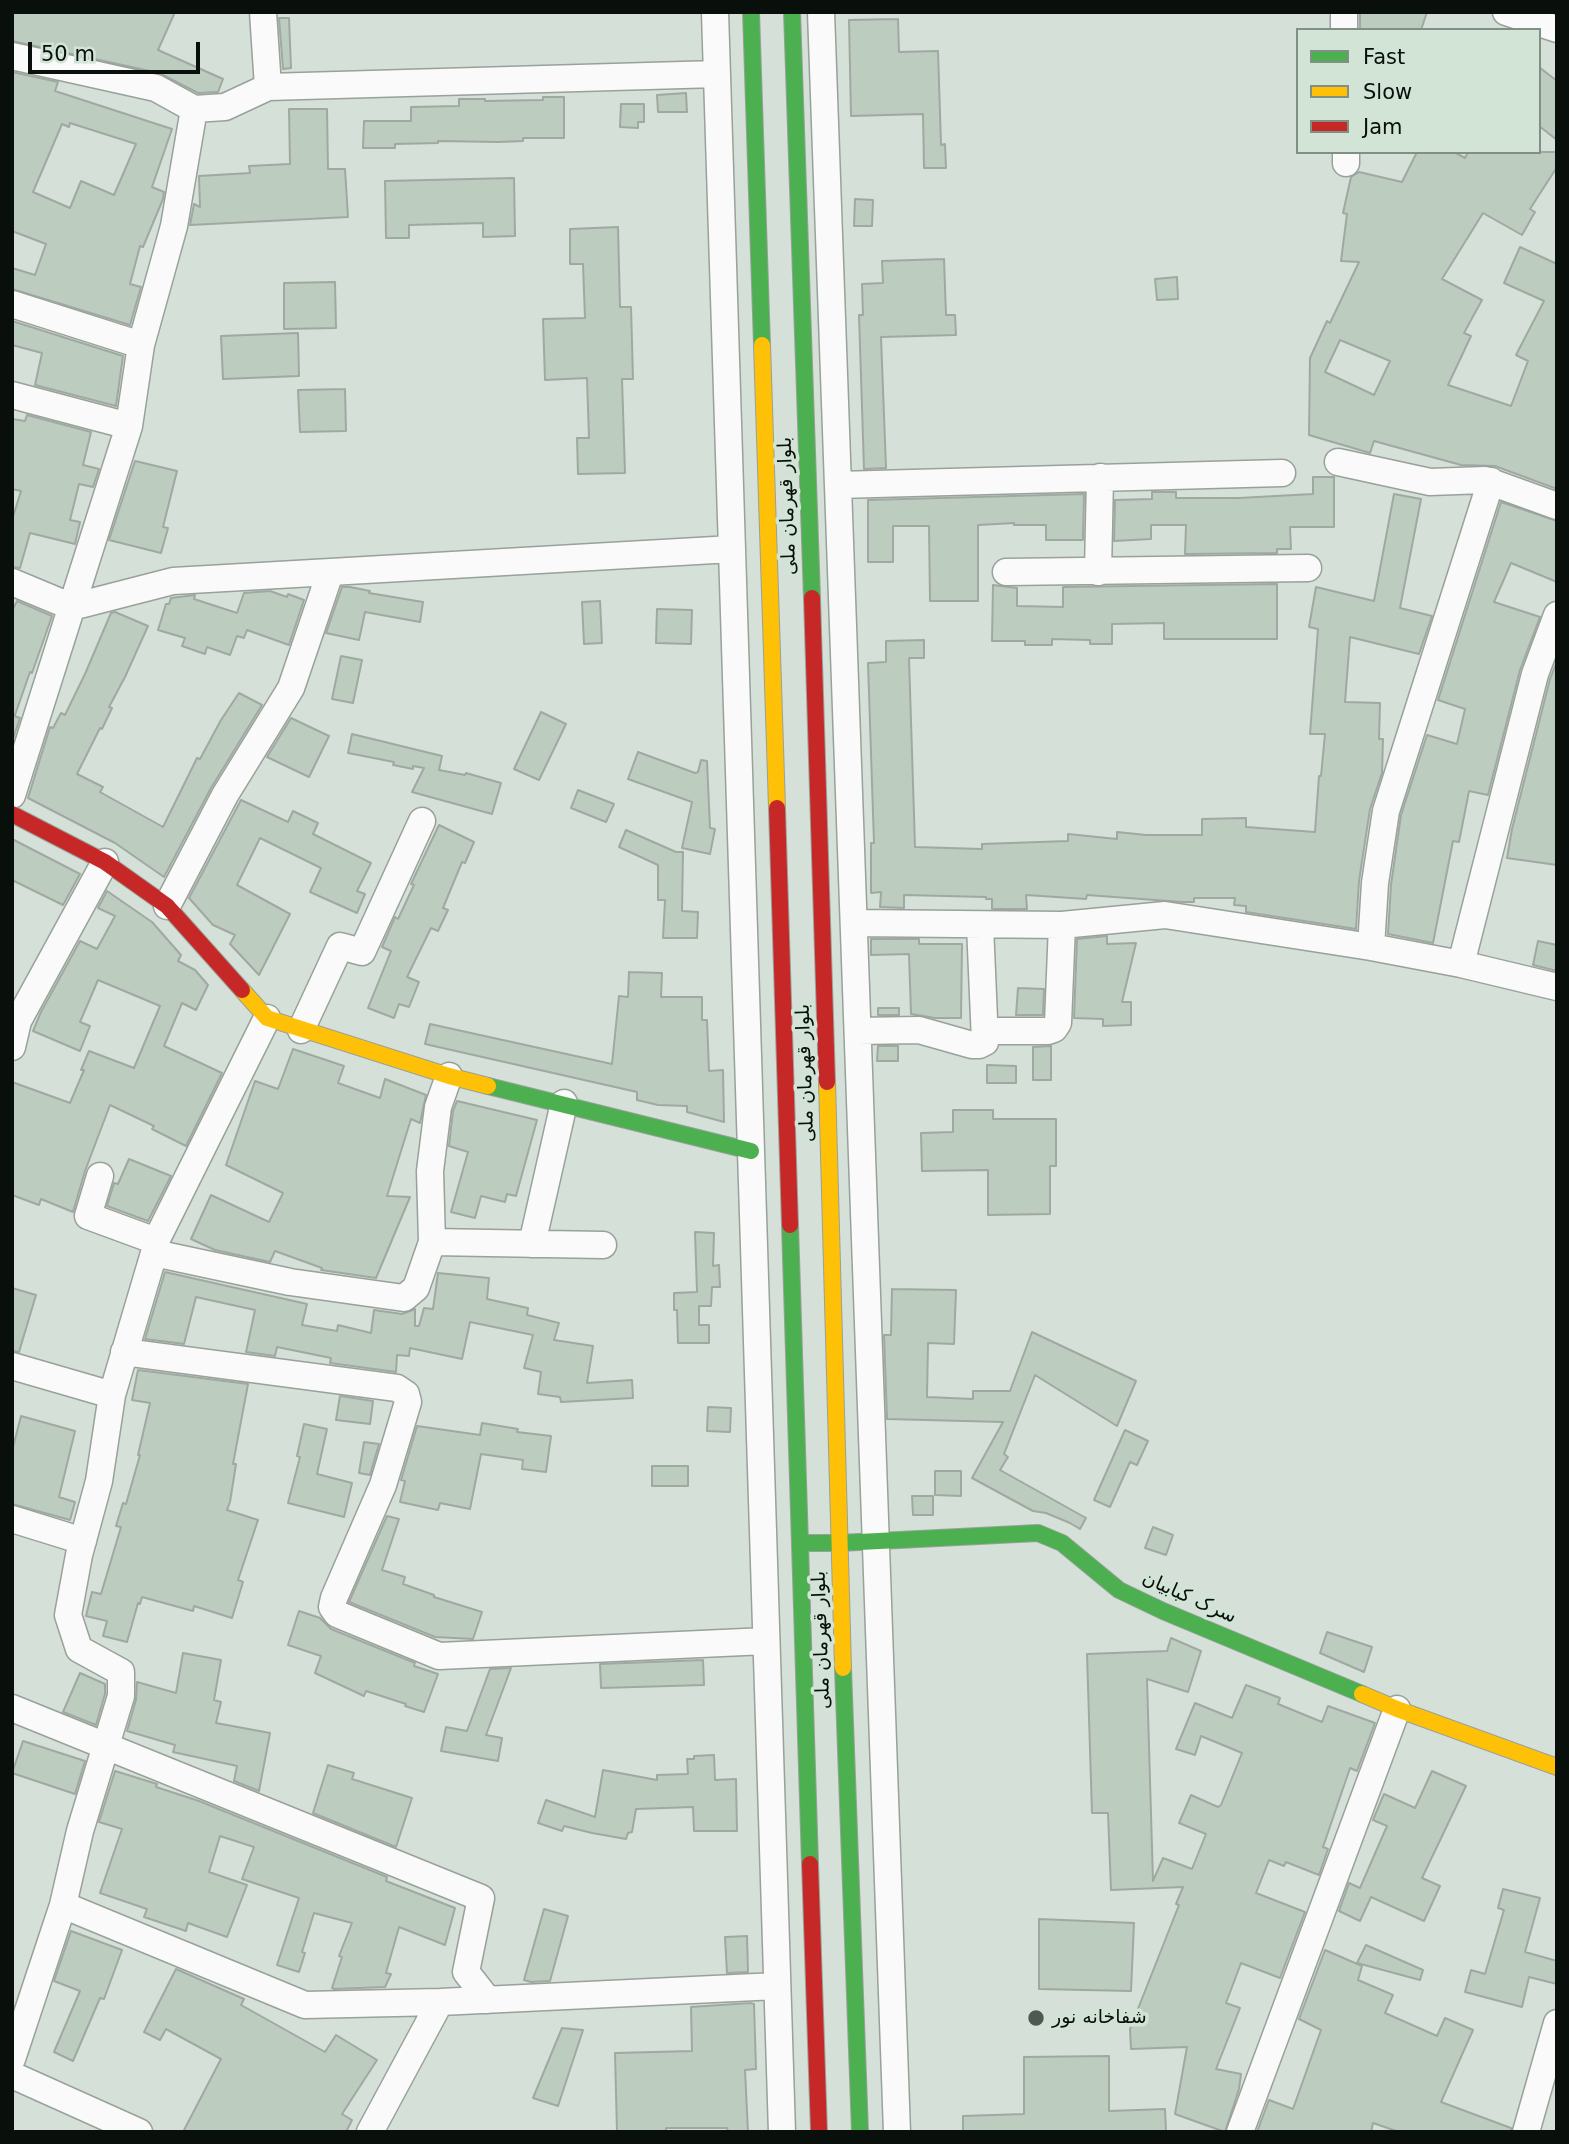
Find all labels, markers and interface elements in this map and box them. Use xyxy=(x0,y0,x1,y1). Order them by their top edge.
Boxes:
scale bar xyxy=(32,28,203,72)
legend xyxy=(1296,28,1541,154)
text: 50 m xyxy=(41,42,95,66)
text: Fast xyxy=(1363,45,1405,69)
text: Slow xyxy=(1363,80,1412,104)
text: Jam xyxy=(1363,115,1403,139)
street label: بلوار قهرمان ملی xyxy=(774,436,802,576)
street label: بلوار قهرمان ملی xyxy=(792,1003,820,1143)
street label: سرک کبابیان xyxy=(1138,1567,1240,1629)
street label: بلوار قهرمان ملی xyxy=(808,1570,836,1710)
place label: شفاخانه نور xyxy=(1052,2007,1147,2029)
marker: شفاخانه نور xyxy=(1026,2008,1046,2028)

